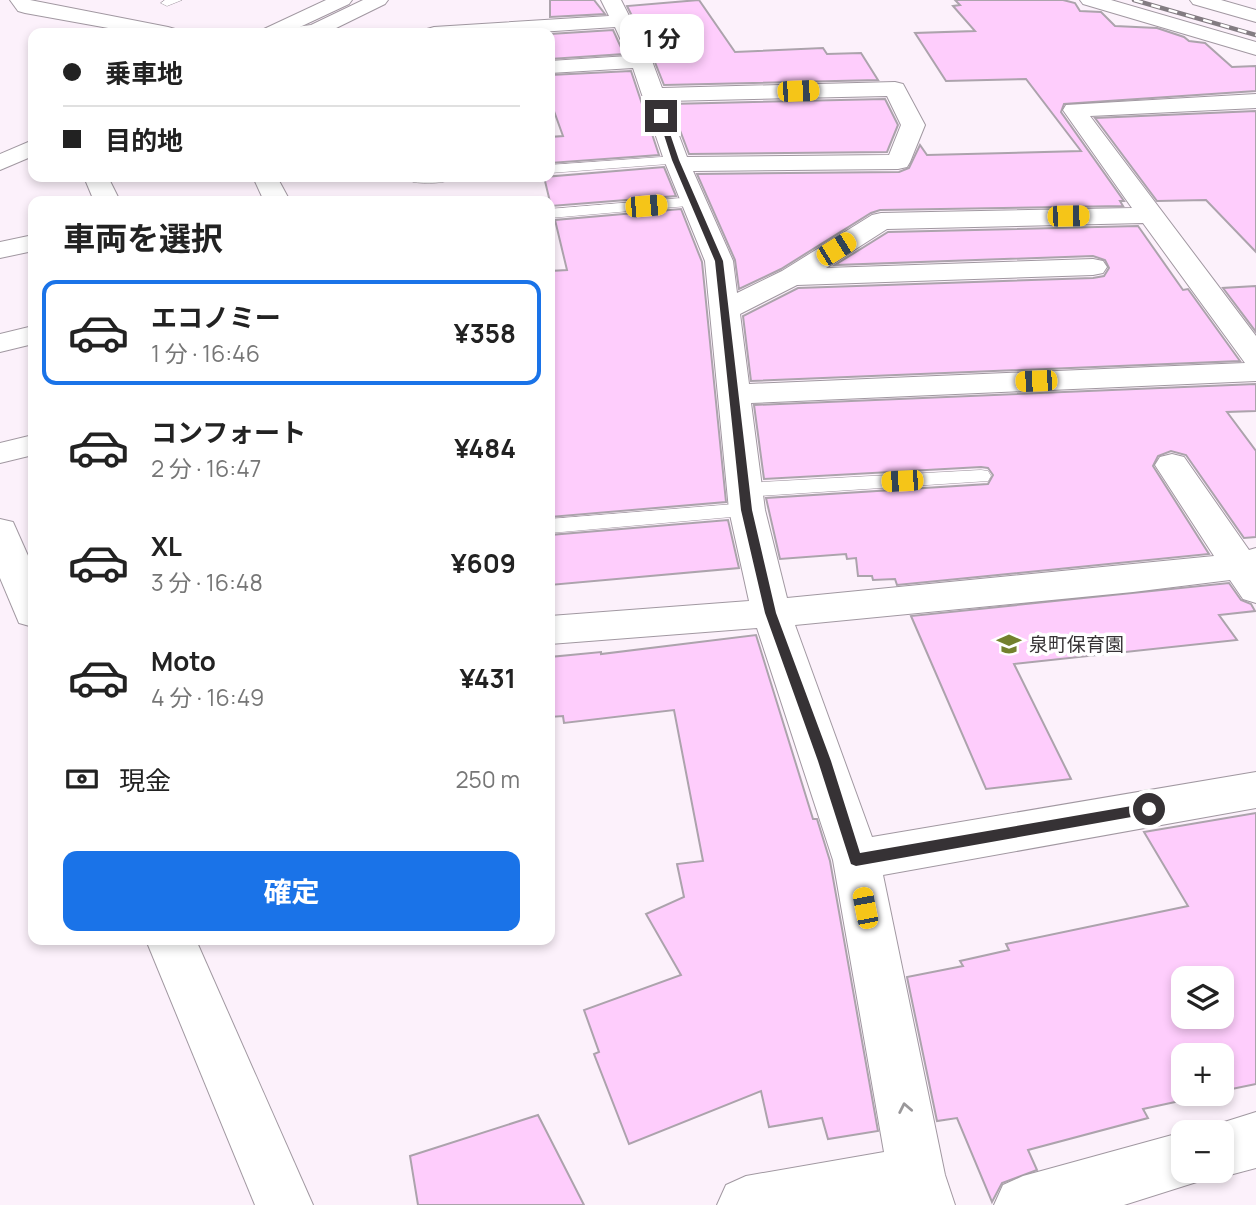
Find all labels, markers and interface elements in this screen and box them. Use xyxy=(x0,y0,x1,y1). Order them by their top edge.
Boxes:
callout: 1 分 xyxy=(619,15,703,64)
text: 1 分 xyxy=(643,22,681,54)
text: 乗車地 xyxy=(105,55,183,91)
car xyxy=(777,80,820,102)
route end xyxy=(645,100,677,132)
text: 目的地 xyxy=(105,122,183,158)
car xyxy=(625,194,668,218)
car xyxy=(1047,205,1090,227)
text: 車両を選択 xyxy=(63,216,223,260)
car xyxy=(813,229,860,269)
text: エコノミー xyxy=(151,299,281,335)
icon: car xyxy=(67,301,130,364)
text: ¥358 xyxy=(454,315,516,351)
text: 1 分 · 16:46 xyxy=(151,337,260,369)
car xyxy=(1015,370,1058,392)
text: コンフォート xyxy=(151,414,306,450)
icon: car xyxy=(67,416,130,479)
text: ¥484 xyxy=(454,430,516,466)
text: 2 分 · 16:47 xyxy=(151,452,261,484)
car xyxy=(881,469,924,493)
text: XL xyxy=(151,528,182,564)
icon: car xyxy=(67,531,130,594)
text: ¥609 xyxy=(451,545,516,581)
text: 3 分 · 16:48 xyxy=(151,566,263,598)
school or university icon: 泉町保育園 xyxy=(995,630,1023,658)
place label: 泉町保育園 xyxy=(1029,631,1124,657)
text: Moto xyxy=(151,643,216,679)
icon: car xyxy=(67,646,130,709)
text: ¥431 xyxy=(460,660,516,696)
text: 4 分 · 16:49 xyxy=(151,681,264,713)
icon: cash xyxy=(63,760,101,798)
text: 現金 xyxy=(119,762,171,798)
text: 250 m xyxy=(455,763,520,795)
route start xyxy=(1133,793,1165,825)
button: 確定 xyxy=(63,851,520,931)
car xyxy=(851,885,880,931)
map controls xyxy=(1171,966,1234,1183)
button: layers xyxy=(1171,966,1234,1029)
button: + xyxy=(1171,1043,1234,1106)
one-way arrow xyxy=(898,1102,913,1114)
button: − xyxy=(1171,1120,1234,1183)

